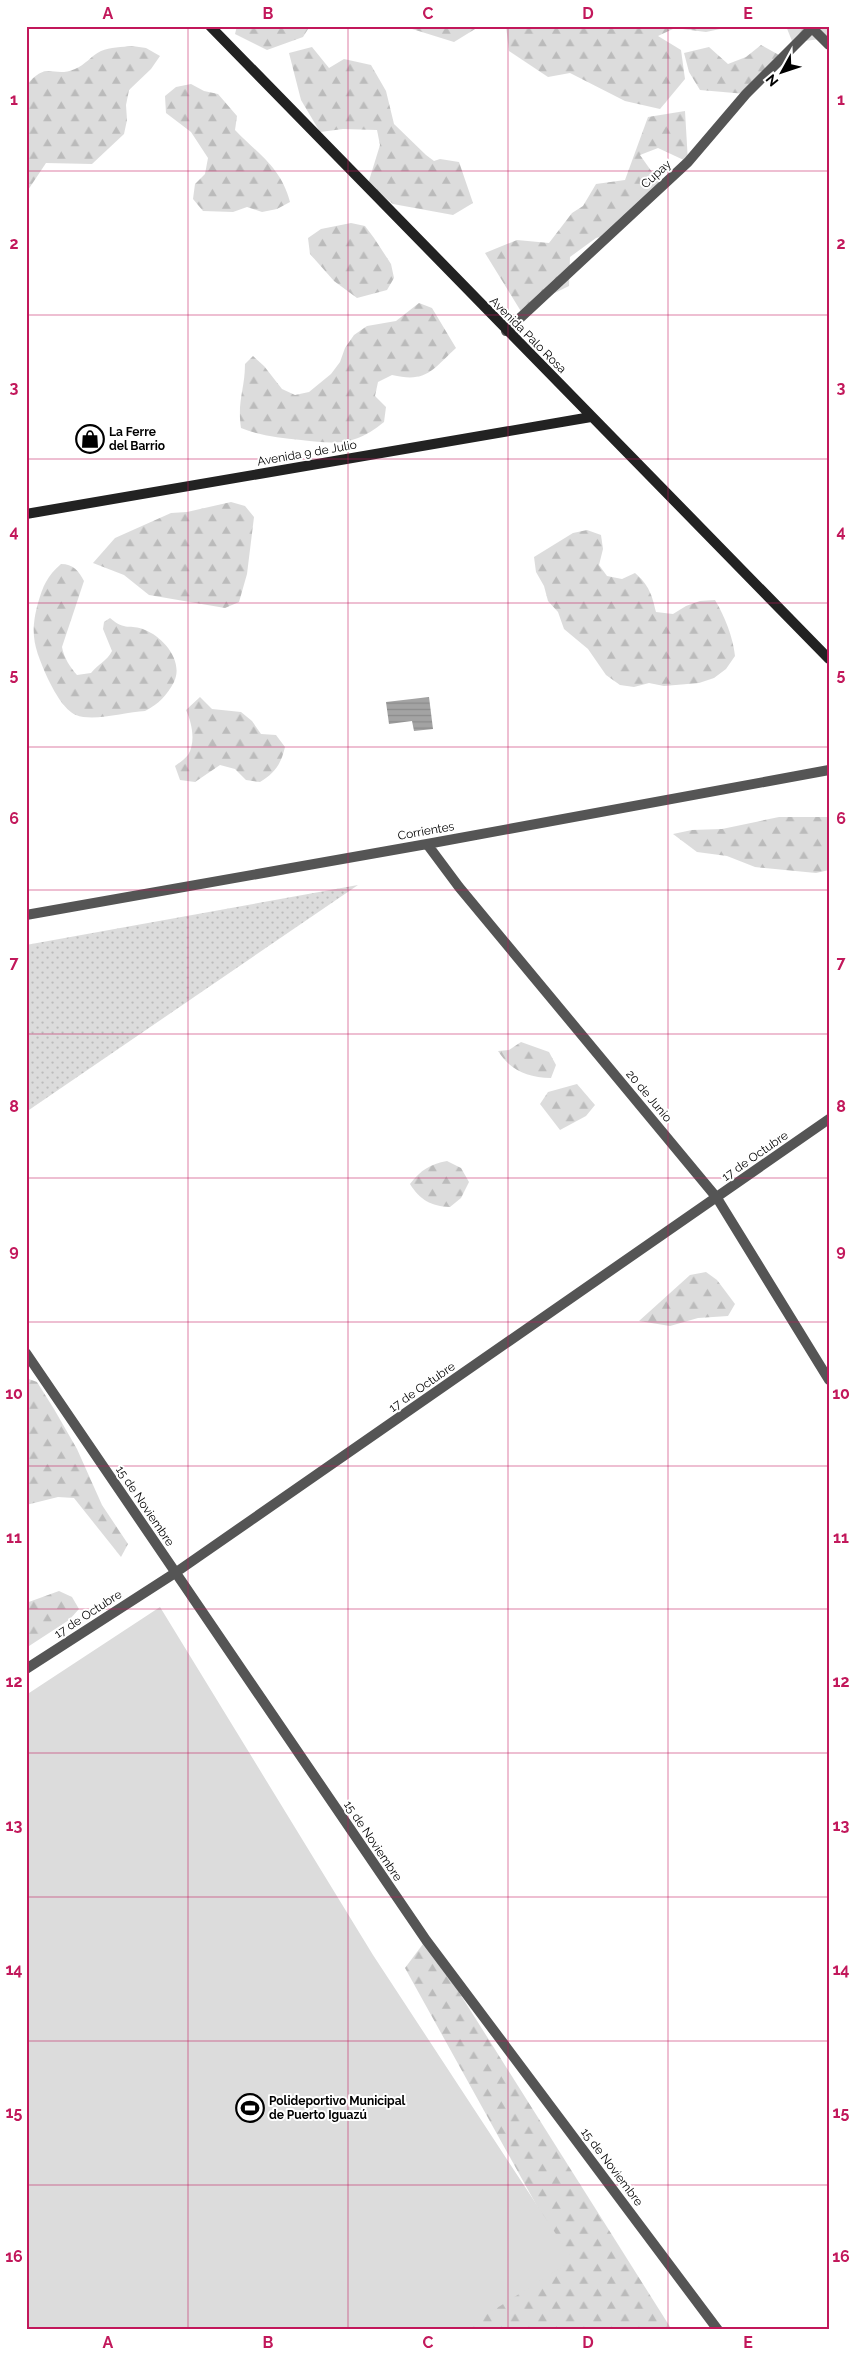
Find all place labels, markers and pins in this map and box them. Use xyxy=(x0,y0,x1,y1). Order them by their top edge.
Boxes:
shop icon: La Ferre del Barrio xyxy=(75,424,105,454)
place label: La Ferre del Barrio xyxy=(109,425,165,453)
sports icon: Polideportivo Municipal de Puerto Iguazú xyxy=(235,2093,265,2123)
place label: Polideportivo Municipal de Puerto Iguazú xyxy=(269,2094,406,2122)

